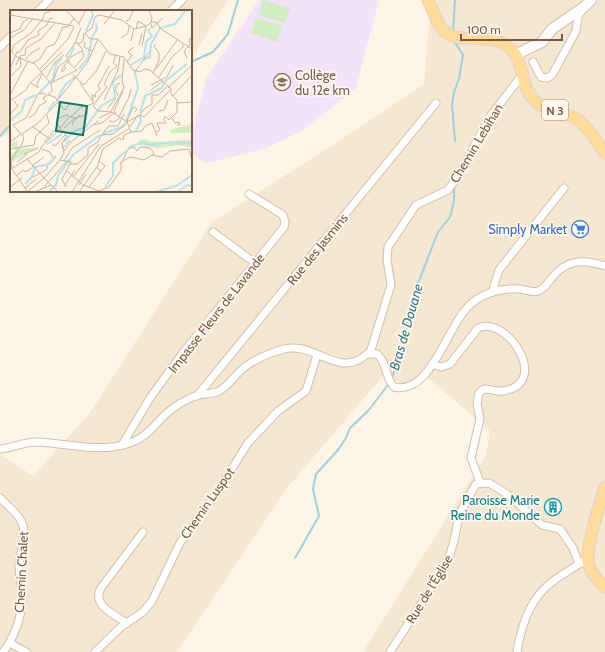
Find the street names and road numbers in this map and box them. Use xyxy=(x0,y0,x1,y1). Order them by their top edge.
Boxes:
street label: Chemin Lebihan xyxy=(446,100,506,186)
road number: N 3 xyxy=(542,100,568,120)
street label: Rue des Jasmins xyxy=(283,209,351,288)
street label: Impasse Fleurs de Lavande xyxy=(164,250,268,376)
street label: Chemin Luspot xyxy=(177,464,238,542)
street label: Chemin Chalet xyxy=(11,530,31,613)
street label: Rue de l'Église xyxy=(401,551,456,626)

